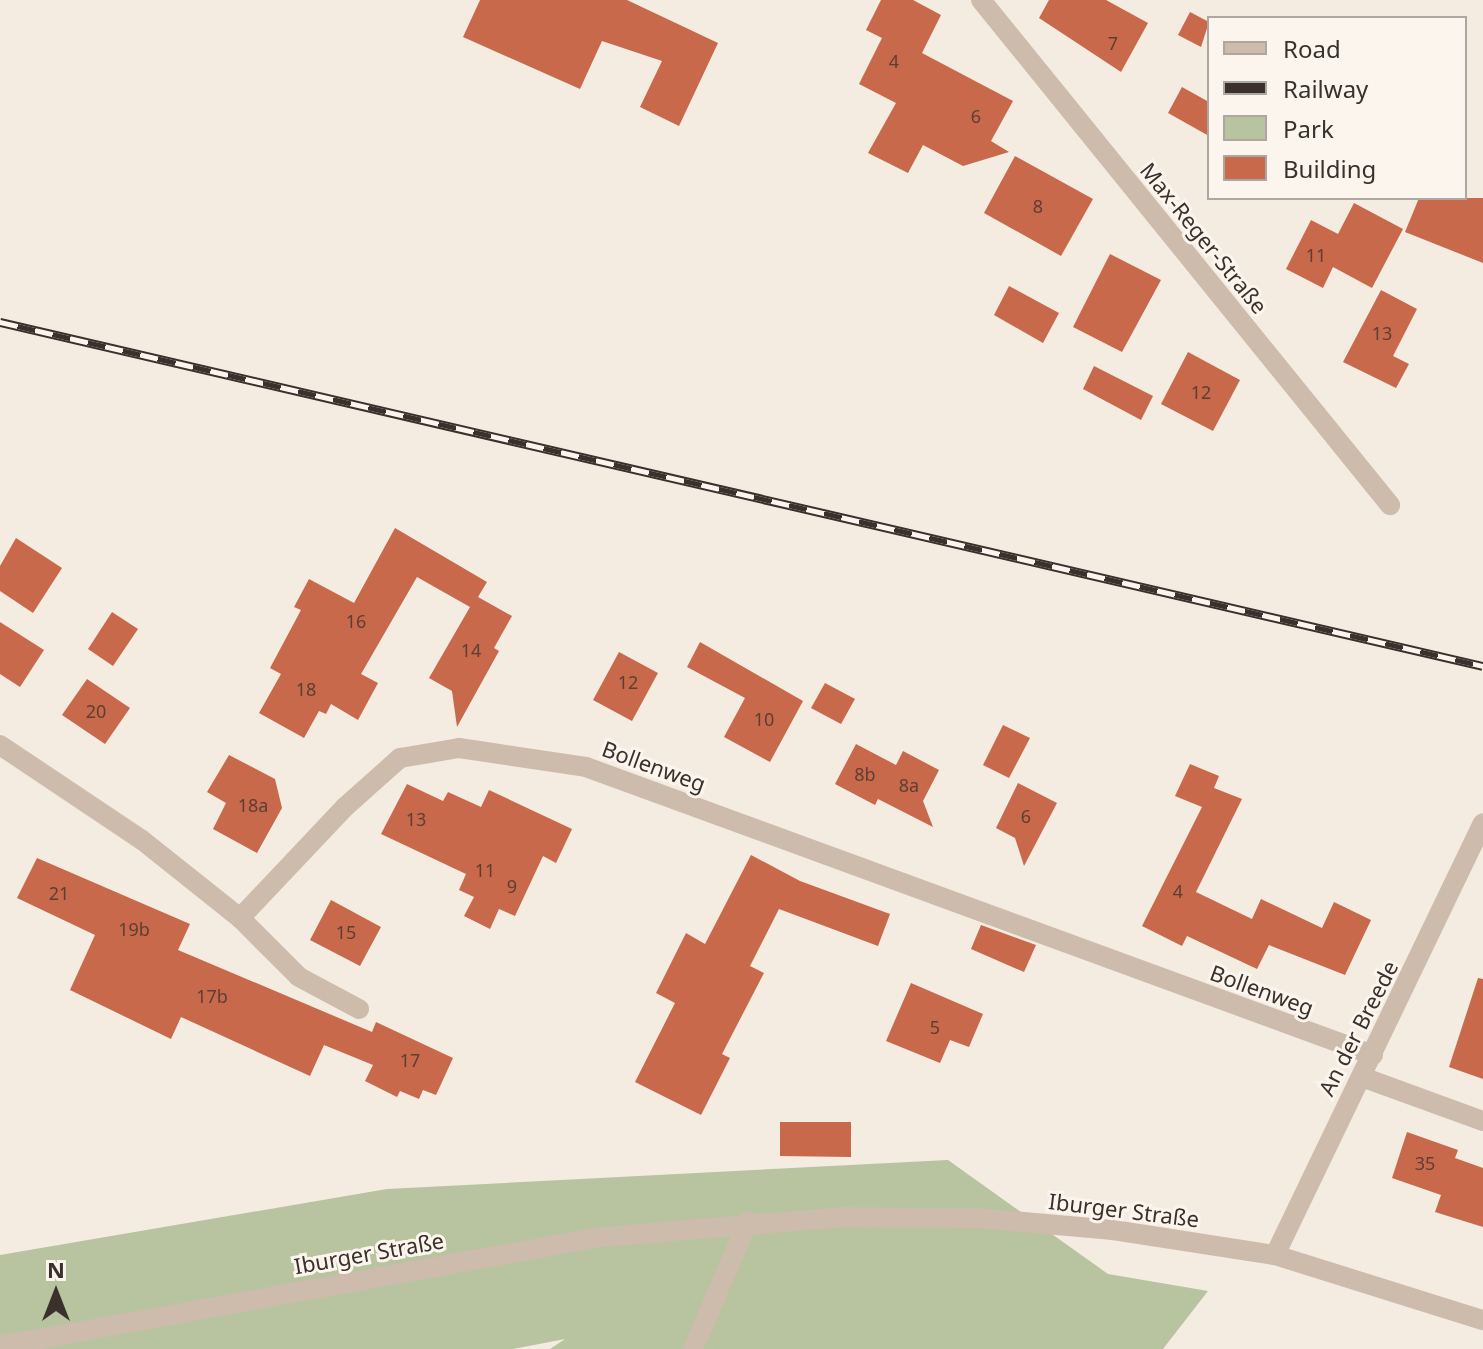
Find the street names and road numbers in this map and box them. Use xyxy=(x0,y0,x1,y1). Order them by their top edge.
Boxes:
street label: Max-Reger-Straße xyxy=(1135,157,1273,319)
street label: Bollenweg xyxy=(599,735,709,797)
street label: An der Breede xyxy=(1313,956,1403,1100)
street label: Bollenweg xyxy=(1207,959,1317,1021)
street label: Iburger Straße xyxy=(1047,1188,1201,1232)
street label: Iburger Straße xyxy=(292,1227,446,1279)

